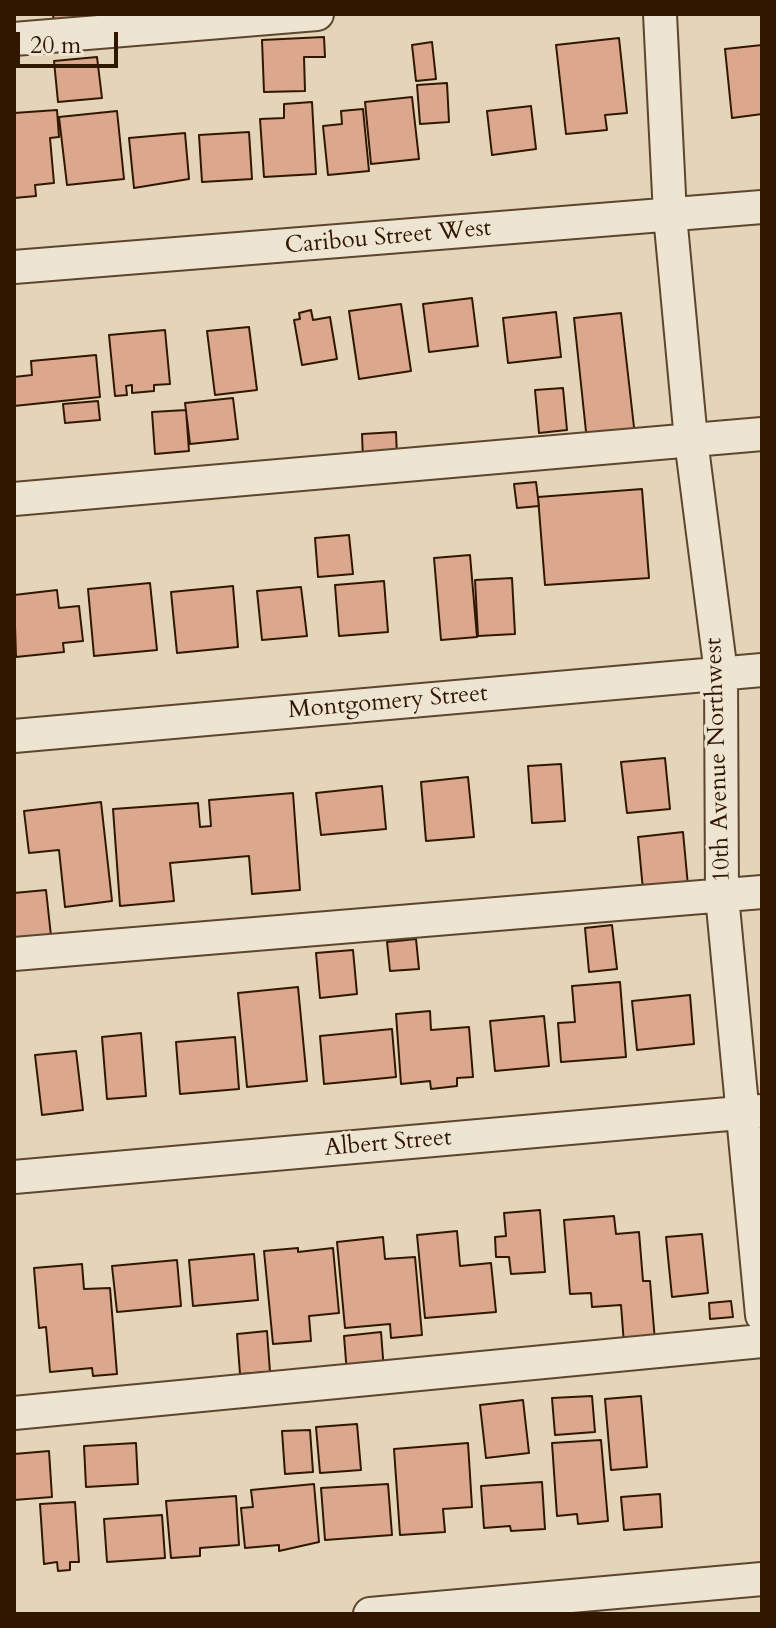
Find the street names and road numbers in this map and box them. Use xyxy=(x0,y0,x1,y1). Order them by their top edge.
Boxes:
street label: Caribou Street West xyxy=(284,215,492,261)
street label: 10th Avenue Northwest xyxy=(700,637,738,883)
street label: Montgomery Street xyxy=(287,680,489,726)
street label: Albert Street xyxy=(323,1124,453,1164)

